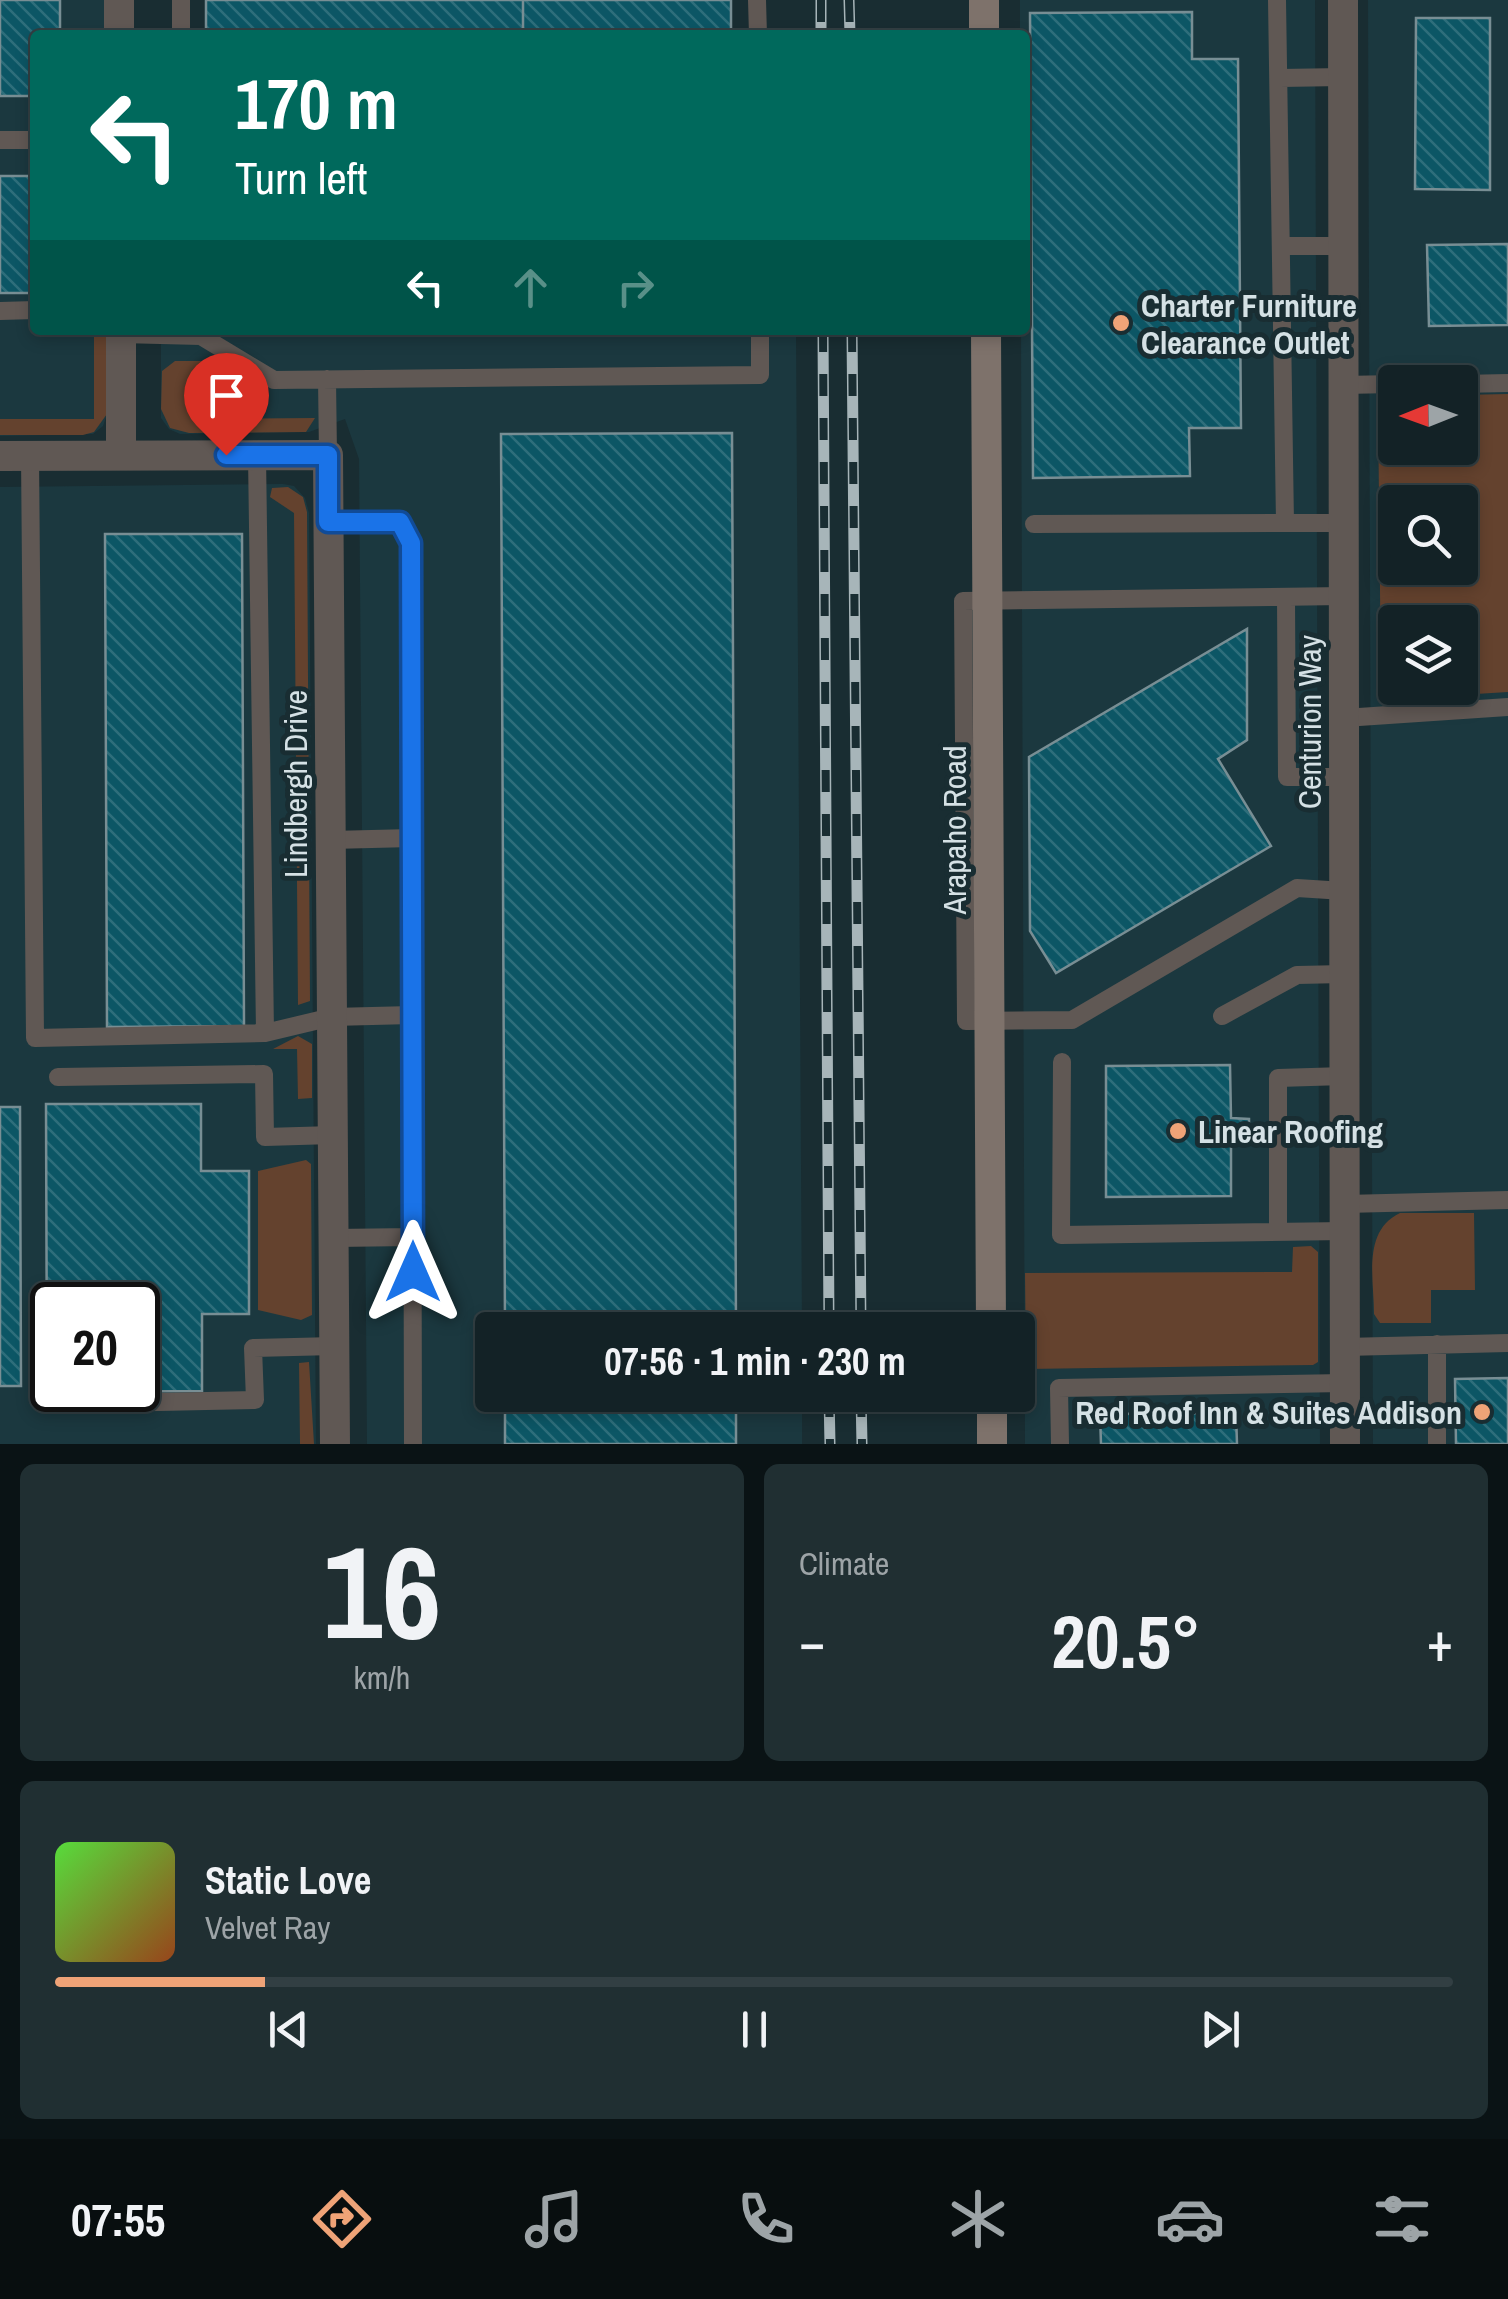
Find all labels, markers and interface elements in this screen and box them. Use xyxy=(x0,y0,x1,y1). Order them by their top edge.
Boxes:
text: 170 m xyxy=(235,57,398,151)
icon: left xyxy=(70,70,200,200)
text: Turn left xyxy=(235,147,367,208)
icon: left xyxy=(398,260,453,315)
icon: ahead xyxy=(503,260,558,315)
icon: right xyxy=(608,260,663,315)
place label: Charter Furniture Clearance Outlet xyxy=(1141,284,1357,364)
marker: Charter Furniture Clearance Outlet xyxy=(1110,312,1132,334)
pin xyxy=(184,353,269,456)
north arrow xyxy=(1378,365,1478,465)
map controls xyxy=(1378,365,1478,705)
icon: arrive xyxy=(199,368,254,423)
button: search xyxy=(1378,485,1478,585)
button: layers xyxy=(1378,605,1478,705)
street label: Centurion Way xyxy=(1288,635,1331,809)
street label: Lindbergh Drive xyxy=(274,690,317,878)
street label: Arapaho Road xyxy=(933,745,976,916)
place label: Linear Roofing xyxy=(1198,1110,1383,1153)
marker: Linear Roofing xyxy=(1167,1120,1189,1142)
position arrow xyxy=(361,1220,465,1324)
speed limit sign: 20 xyxy=(30,1282,160,1412)
text: 07:56 · 1 min · 230 m xyxy=(604,1336,906,1387)
place label: Red Roof Inn & Suites Addison xyxy=(1075,1391,1462,1434)
marker: Red Roof Inn & Suites Addison xyxy=(1471,1401,1493,1423)
text: 16 xyxy=(323,1503,441,1679)
text: Climate xyxy=(799,1542,889,1585)
text: 20.5° xyxy=(1051,1590,1201,1691)
text: − xyxy=(799,1604,825,1678)
text: + xyxy=(1427,1604,1453,1678)
text: km/h xyxy=(354,1656,410,1699)
text: Static Love xyxy=(205,1855,371,1906)
text: Velvet Ray xyxy=(205,1906,330,1949)
icon: previous xyxy=(261,2002,316,2057)
icon: pause xyxy=(727,2002,782,2057)
icon: next xyxy=(1193,2002,1248,2057)
icon: directions xyxy=(307,2184,377,2254)
icon: music xyxy=(519,2184,589,2254)
icon: phone xyxy=(731,2184,801,2254)
icon: climate xyxy=(943,2184,1013,2254)
icon: car xyxy=(1155,2184,1225,2254)
icon: filters xyxy=(1367,2184,1437,2254)
text: 07:55 xyxy=(71,2189,165,2250)

